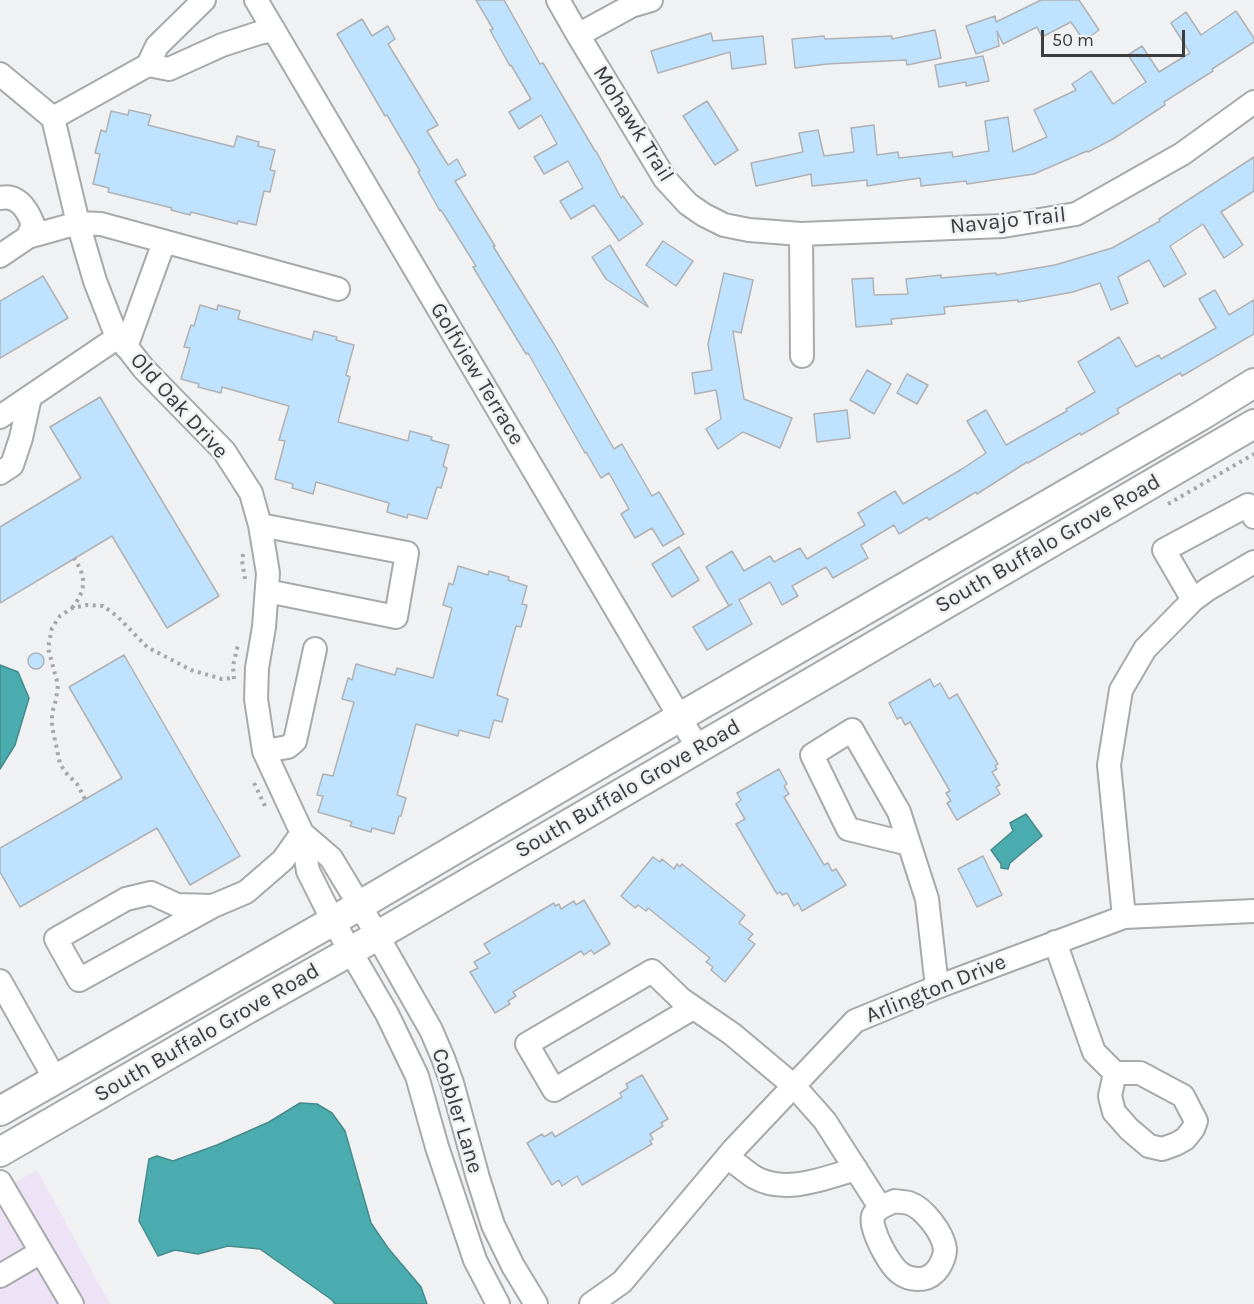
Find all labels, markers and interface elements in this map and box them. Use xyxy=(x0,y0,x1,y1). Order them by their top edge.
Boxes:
scale bar xyxy=(1044,18,1188,56)
text: 50 m xyxy=(1052,29,1094,51)
street label: Mohawk Trail xyxy=(587,61,679,187)
street label: Navajo Trail xyxy=(949,202,1067,240)
street label: Golfview Terrace xyxy=(424,298,530,450)
street label: Old Oak Drive xyxy=(124,347,234,465)
street label: South Buffalo Grove Road xyxy=(931,469,1165,619)
street label: South Buffalo Grove Road xyxy=(511,714,745,864)
street label: Arlington Drive xyxy=(862,949,1010,1029)
street label: South Buffalo Grove Road xyxy=(90,958,324,1108)
street label: Cobbler Lane xyxy=(425,1045,489,1177)

